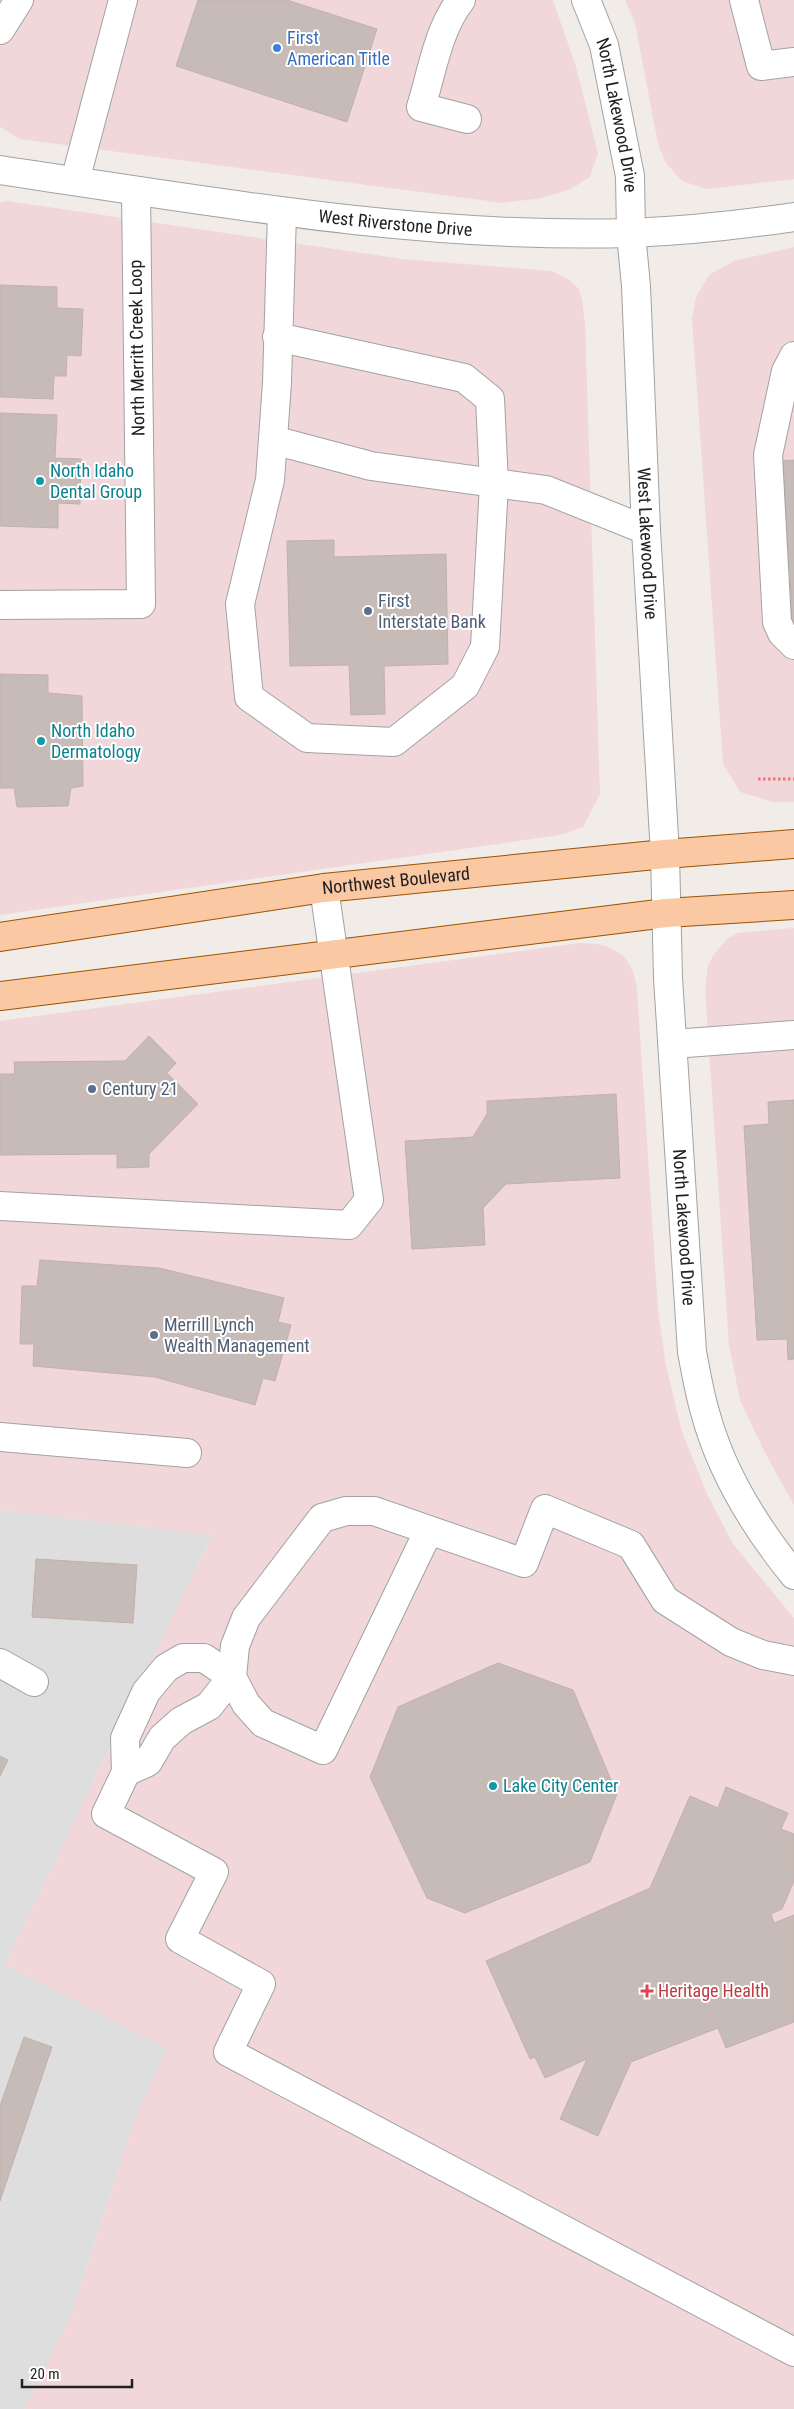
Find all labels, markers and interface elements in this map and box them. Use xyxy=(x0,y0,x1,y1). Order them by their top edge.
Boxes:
place label: First American Title xyxy=(287,27,390,69)
street label: North Lakewood Drive xyxy=(592,35,641,192)
marker: First American Title xyxy=(271,42,283,54)
street label: West Riverstone Drive xyxy=(317,205,473,240)
street label: North Merritt Creek Loop xyxy=(124,260,149,436)
place label: North Idaho Dental Group xyxy=(50,460,142,502)
street label: West Lakewood Drive xyxy=(633,467,662,620)
marker: North Idaho Dental Group xyxy=(34,475,46,487)
place label: First Interstate Bank xyxy=(378,590,486,632)
marker: First Interstate Bank xyxy=(362,605,374,617)
place label: North Idaho Dermatology xyxy=(51,720,142,762)
marker: North Idaho Dermatology xyxy=(35,735,47,747)
street label: Northwest Boulevard xyxy=(321,863,471,898)
place label: Century 21 xyxy=(102,1078,178,1099)
marker: Century 21 xyxy=(86,1083,98,1095)
street label: North Lakewood Drive xyxy=(669,1149,700,1306)
place label: Merrill Lynch Wealth Management xyxy=(164,1314,310,1356)
marker: Merrill Lynch Wealth Management xyxy=(148,1329,160,1341)
place label: Lake City Center xyxy=(503,1775,619,1796)
marker: Lake City Center xyxy=(487,1780,499,1792)
place label: Heritage Health xyxy=(658,1980,769,2001)
marker: Heritage Health xyxy=(640,1984,654,1998)
scale bar xyxy=(22,2356,132,2388)
text: 20 m xyxy=(30,2365,60,2383)

